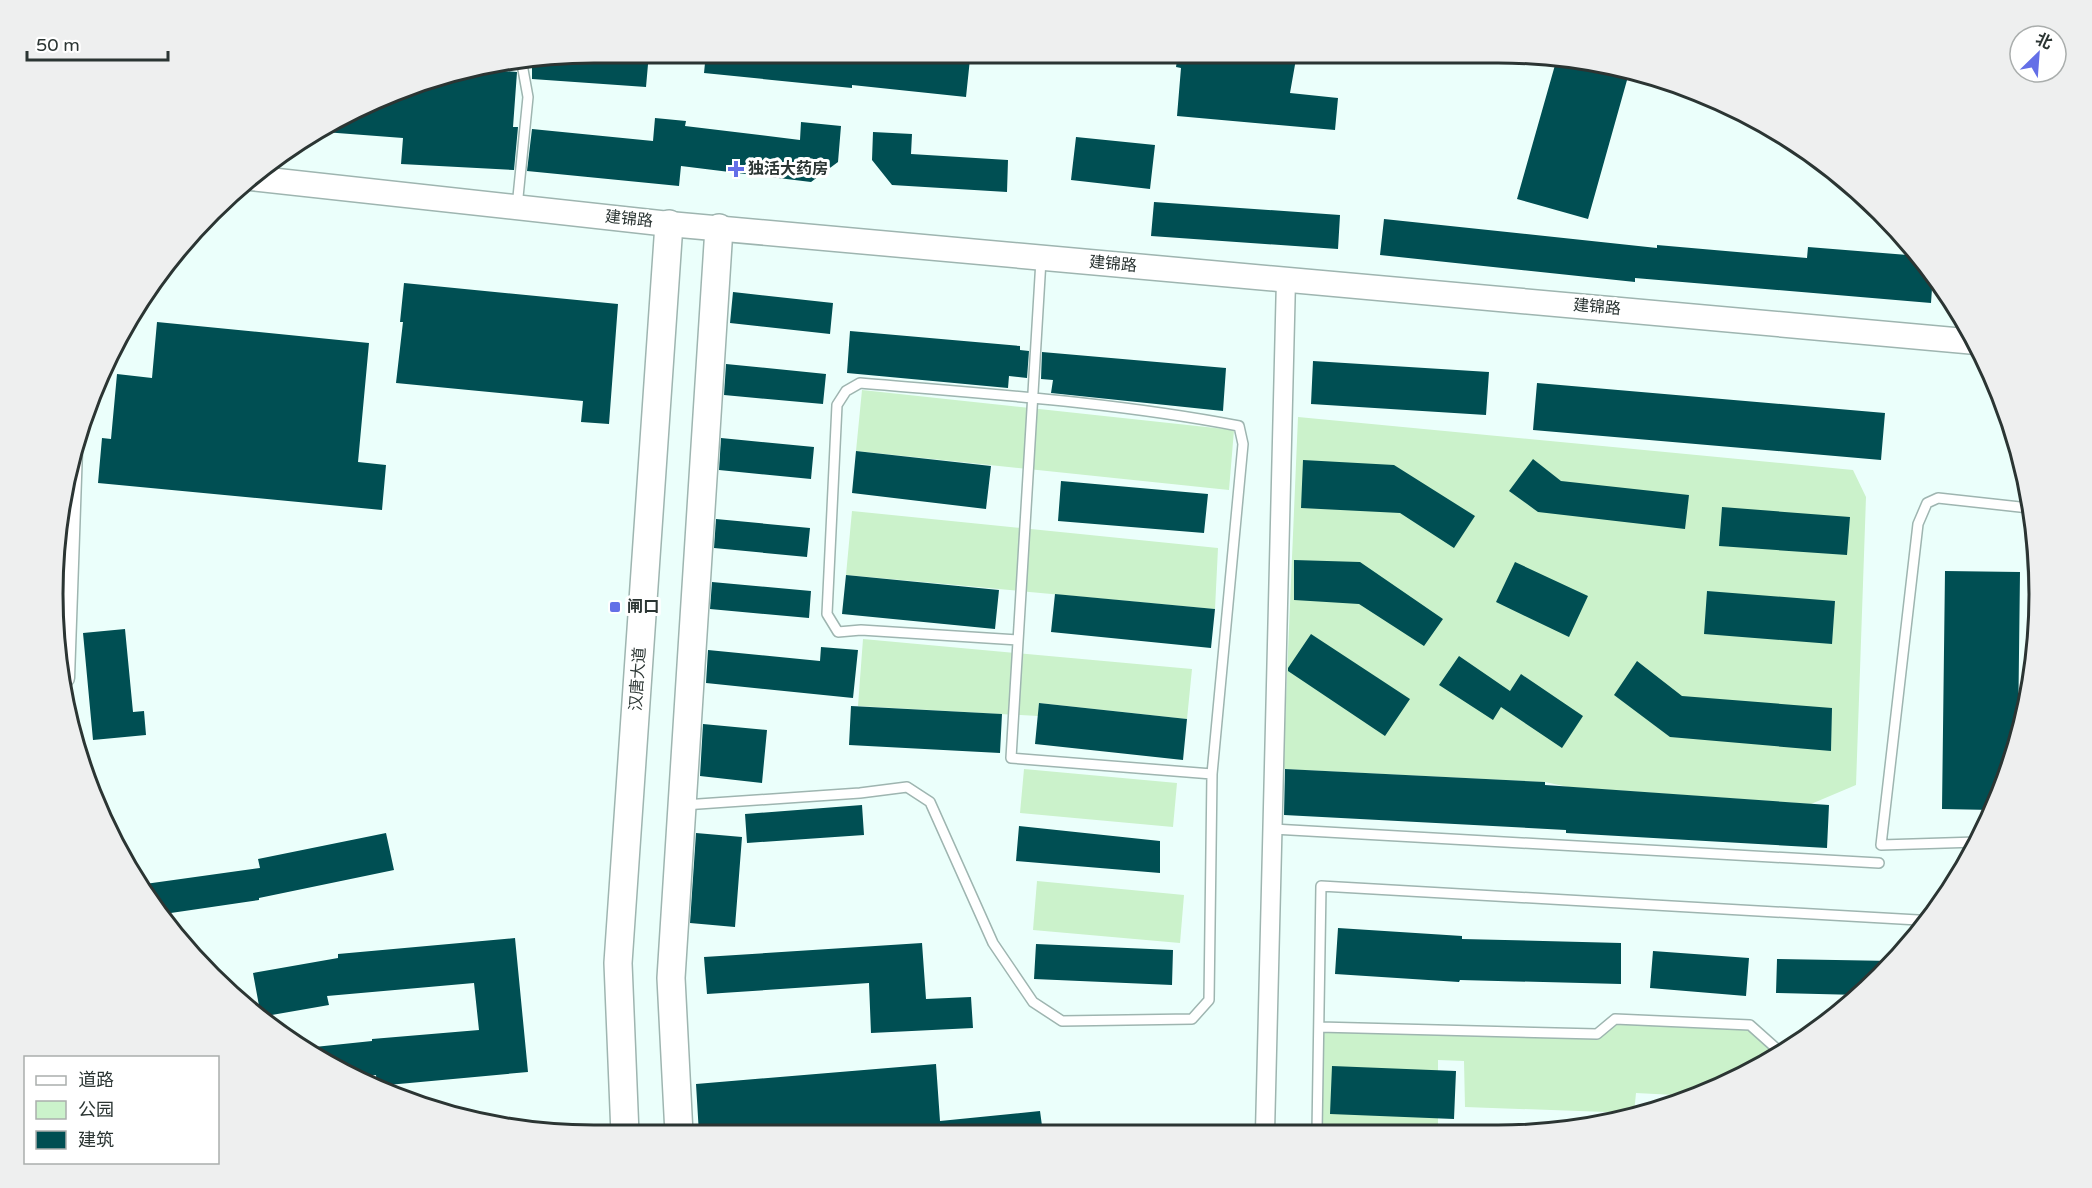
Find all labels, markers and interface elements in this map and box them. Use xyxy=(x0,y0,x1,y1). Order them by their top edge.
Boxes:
scale bar xyxy=(27,24,168,62)
north arrow xyxy=(2008,24,2068,84)
text: 北 xyxy=(2032,29,2055,54)
text: 50 m xyxy=(36,34,80,56)
place label: 独活大药房 xyxy=(748,159,828,179)
marker: 独活大药房 xyxy=(729,162,743,176)
street label: 建锦路 xyxy=(604,207,654,231)
street label: 建锦路 xyxy=(1088,252,1138,276)
street label: 建锦路 xyxy=(1572,295,1622,319)
place label: 闸口 xyxy=(627,597,659,617)
marker: 闸口 xyxy=(608,600,622,614)
street label: 汉唐大道 xyxy=(626,646,650,712)
legend xyxy=(24,1056,219,1164)
text: 道路 xyxy=(78,1069,114,1091)
text: 公园 xyxy=(78,1099,114,1121)
text: 建筑 xyxy=(78,1129,114,1151)

